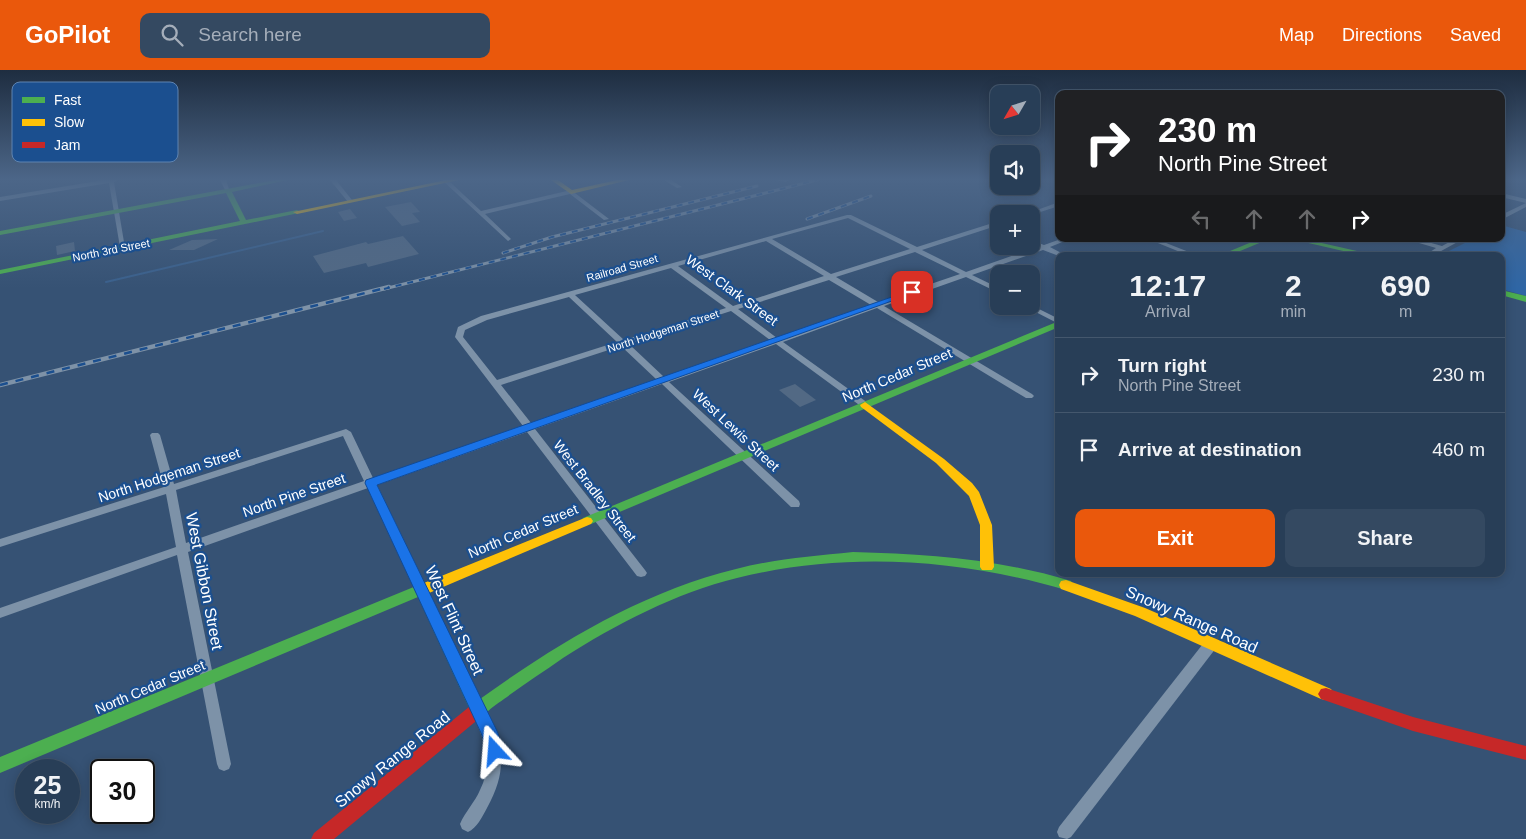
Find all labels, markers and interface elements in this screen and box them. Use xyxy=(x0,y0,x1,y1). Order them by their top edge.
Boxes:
search box xyxy=(140,13,490,58)
text: GoPilot xyxy=(25,21,110,48)
icon: search xyxy=(158,21,186,49)
text: Search here xyxy=(198,24,302,45)
text: Map xyxy=(1279,25,1314,45)
text: Directions xyxy=(1342,25,1422,45)
text: Saved xyxy=(1450,25,1501,45)
legend xyxy=(12,82,178,162)
north arrow xyxy=(990,85,1040,135)
map controls xyxy=(990,85,1040,315)
text: Fast xyxy=(54,92,81,108)
icon: right xyxy=(1075,110,1140,175)
text: 230 m xyxy=(1158,110,1257,149)
text: Slow xyxy=(54,114,85,130)
text: Jam xyxy=(54,137,80,153)
button: sound xyxy=(990,145,1040,195)
text: North Pine Street xyxy=(1158,151,1327,176)
button: + xyxy=(990,205,1040,255)
icon: left xyxy=(1187,205,1215,233)
icon: ahead xyxy=(1240,205,1268,233)
icon: ahead xyxy=(1293,205,1321,233)
icon: right xyxy=(1346,205,1374,233)
street label: North 3rd Street xyxy=(71,237,151,263)
street label: West Clark Street xyxy=(683,251,781,329)
street label: Railroad Street xyxy=(585,252,659,284)
button: − xyxy=(990,265,1040,315)
text: 12:17 xyxy=(1129,269,1206,302)
text: 2 xyxy=(1285,269,1302,302)
text: 690 xyxy=(1381,269,1431,302)
pin xyxy=(891,271,933,313)
icon: arrive xyxy=(898,278,926,306)
text: Arrival xyxy=(1145,303,1190,320)
text: min xyxy=(1280,303,1306,320)
text: m xyxy=(1399,303,1412,320)
street label: North Hodgeman Street xyxy=(606,307,720,355)
street label: North Cedar Street xyxy=(840,345,954,405)
text: Turn right xyxy=(1118,355,1206,376)
icon: right xyxy=(1075,361,1103,389)
text: 230 m xyxy=(1432,364,1485,385)
text: North Pine Street xyxy=(1118,377,1241,394)
street label: West Lewis Street xyxy=(689,386,783,474)
icon: arrive xyxy=(1075,436,1103,464)
street label: West Bradley Street xyxy=(550,437,640,545)
text: Arrive at destination xyxy=(1118,439,1302,460)
text: 460 m xyxy=(1432,439,1485,460)
street label: North Hodgeman Street xyxy=(96,445,242,505)
street label: North Pine Street xyxy=(241,470,347,520)
street label: North Cedar Street xyxy=(466,501,580,561)
button: Exit xyxy=(1075,509,1275,567)
button: Share xyxy=(1285,509,1485,567)
street label: West Gibbon Street xyxy=(183,511,226,652)
street label: West Flint Street xyxy=(422,563,487,678)
street label: Snowy Range Road xyxy=(1123,583,1260,656)
street label: North Cedar Street xyxy=(93,657,207,717)
street label: Snowy Range Road xyxy=(332,708,453,811)
position arrow xyxy=(468,724,520,776)
speed limit sign: 30 xyxy=(90,759,155,824)
text: 25 xyxy=(34,771,61,799)
text: km/h xyxy=(34,797,61,811)

